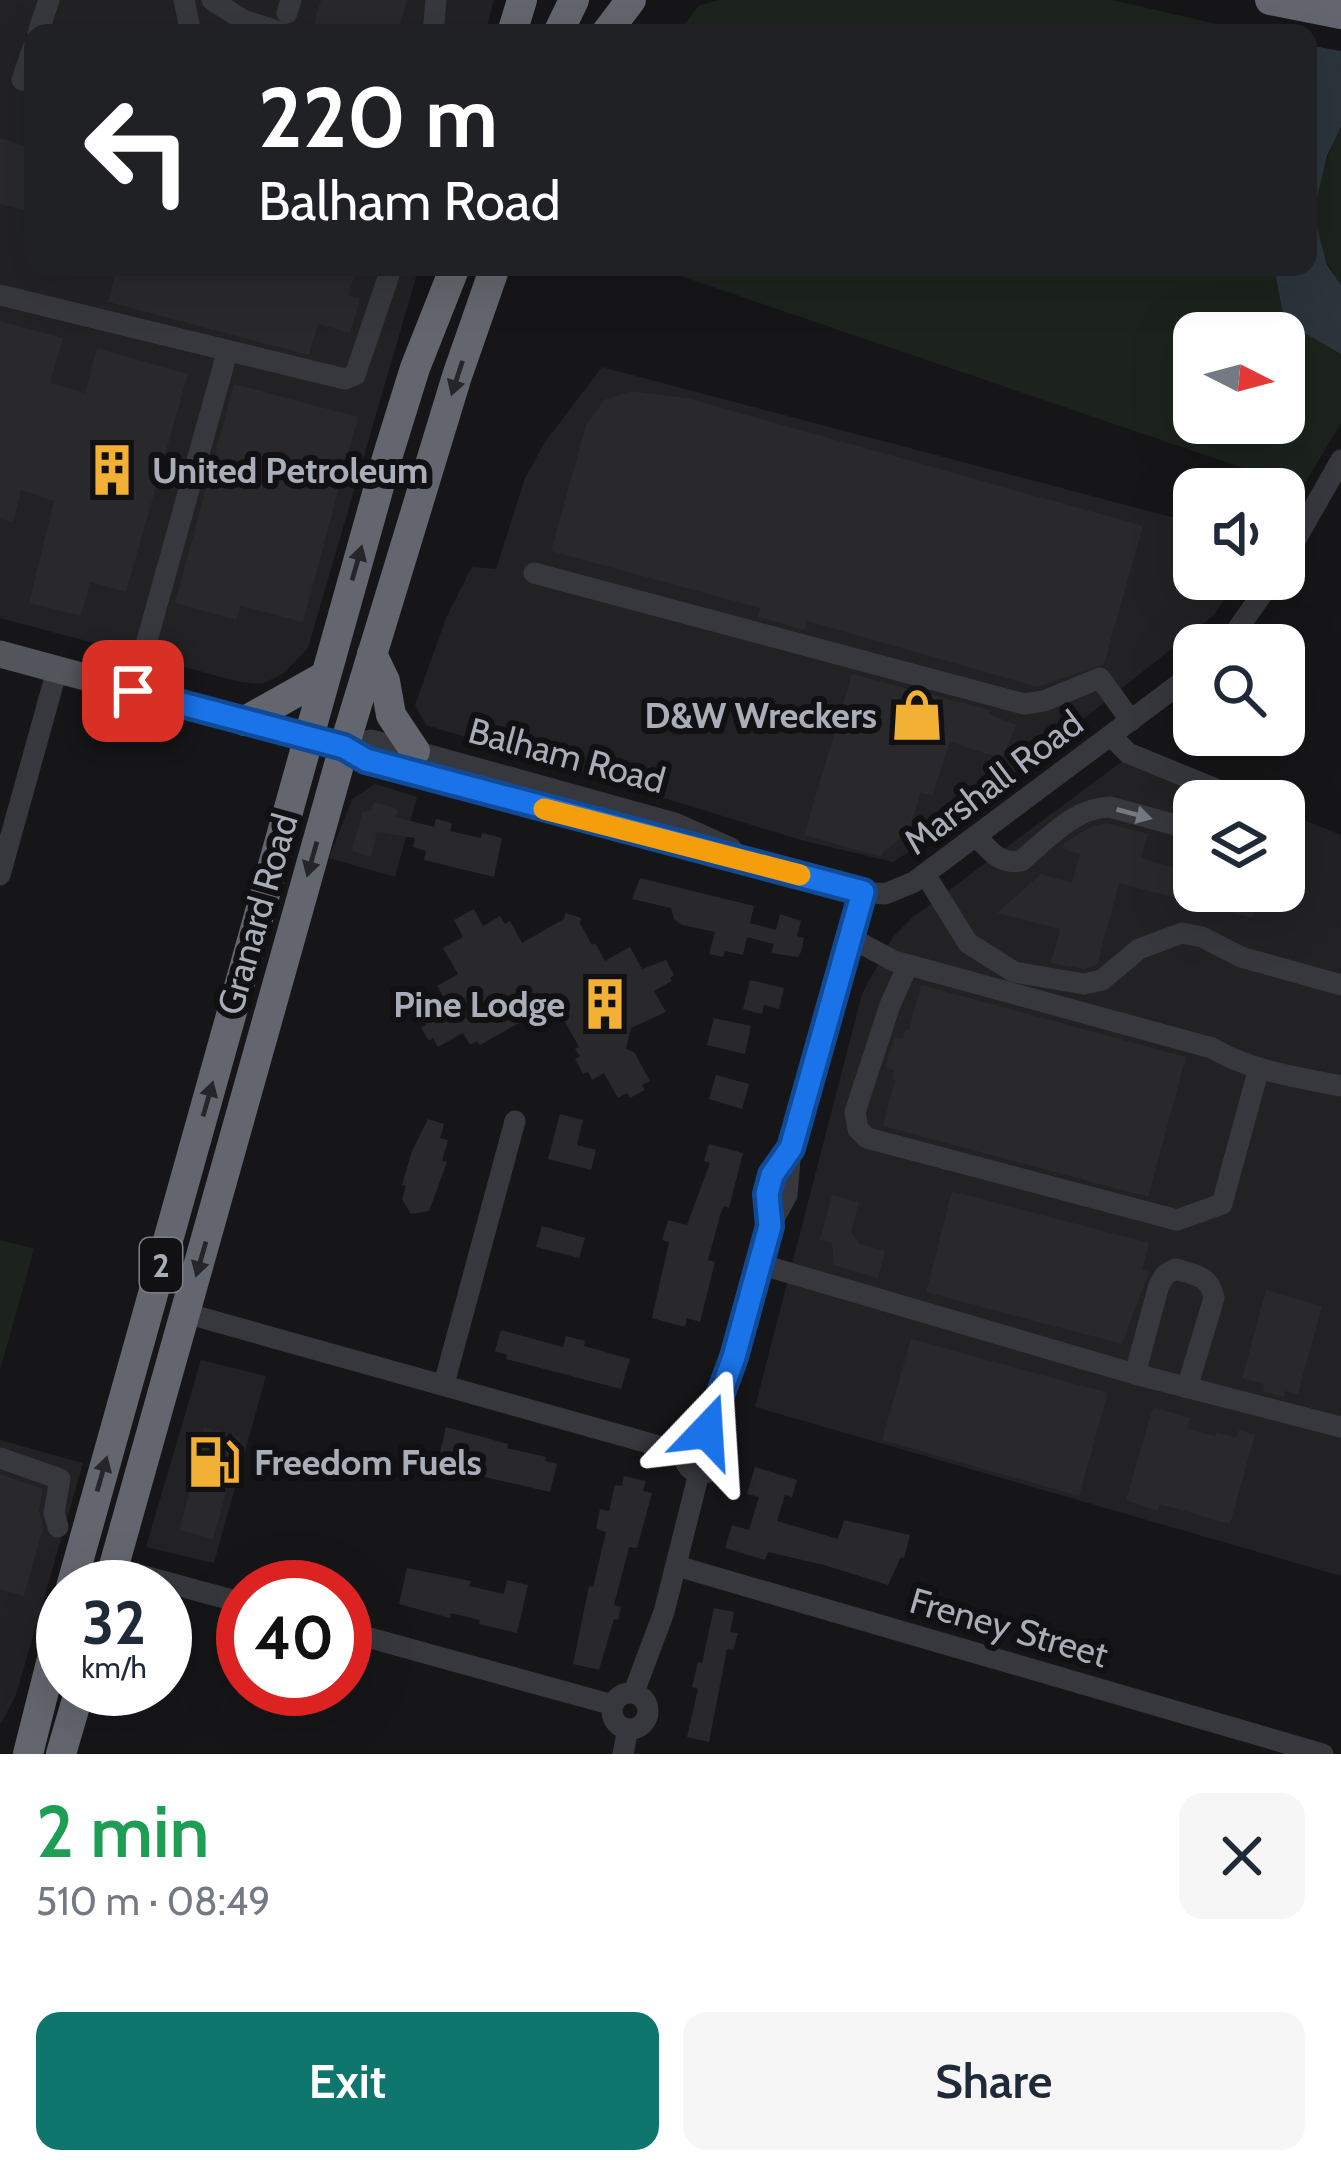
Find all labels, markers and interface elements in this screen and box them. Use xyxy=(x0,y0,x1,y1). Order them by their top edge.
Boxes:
text: 220 m xyxy=(258,66,498,168)
icon: left xyxy=(60,72,216,228)
text: Balham Road xyxy=(258,168,561,234)
north arrow xyxy=(1173,312,1305,444)
map controls xyxy=(1173,312,1305,912)
one-way arrow xyxy=(446,360,465,397)
building icon: United Petroleum xyxy=(83,441,141,499)
place label: United Petroleum xyxy=(152,448,428,492)
button: sound xyxy=(1173,468,1305,600)
one-way arrow xyxy=(349,545,367,581)
button: search xyxy=(1173,624,1305,756)
pin xyxy=(82,640,184,742)
icon: arrive xyxy=(100,658,166,724)
shop icon: D&W Wreckers xyxy=(888,686,946,744)
place label: D&W Wreckers xyxy=(645,693,877,737)
street label: Marshall Road xyxy=(895,700,1091,864)
street label: Balham Road xyxy=(464,708,670,802)
button: layers xyxy=(1173,780,1305,912)
one-way arrow xyxy=(1116,805,1153,824)
street label: Granard Road xyxy=(207,809,307,1019)
one-way arrow xyxy=(302,841,321,878)
building icon: Pine Lodge xyxy=(576,975,634,1033)
place label: Pine Lodge xyxy=(393,982,565,1026)
one-way arrow xyxy=(200,1080,218,1117)
road number: 2 xyxy=(140,1238,182,1292)
one-way arrow xyxy=(190,1241,209,1278)
position arrow xyxy=(644,1368,770,1494)
fuel station icon: Freedom Fuels xyxy=(185,1433,243,1491)
place label: Freedom Fuels xyxy=(254,1440,482,1484)
one-way arrow xyxy=(94,1455,112,1492)
speed limit sign: 40 xyxy=(216,1560,372,1716)
street label: Freney Street xyxy=(905,1578,1113,1676)
text: 32 xyxy=(82,1586,146,1659)
text: km/h xyxy=(81,1649,147,1686)
text: 2 min xyxy=(36,1788,209,1875)
button: close xyxy=(1179,1793,1305,1919)
text: 510 m · 08:49 xyxy=(36,1877,271,1925)
button: Exit xyxy=(36,2012,659,2150)
button: Share xyxy=(683,2012,1305,2150)

